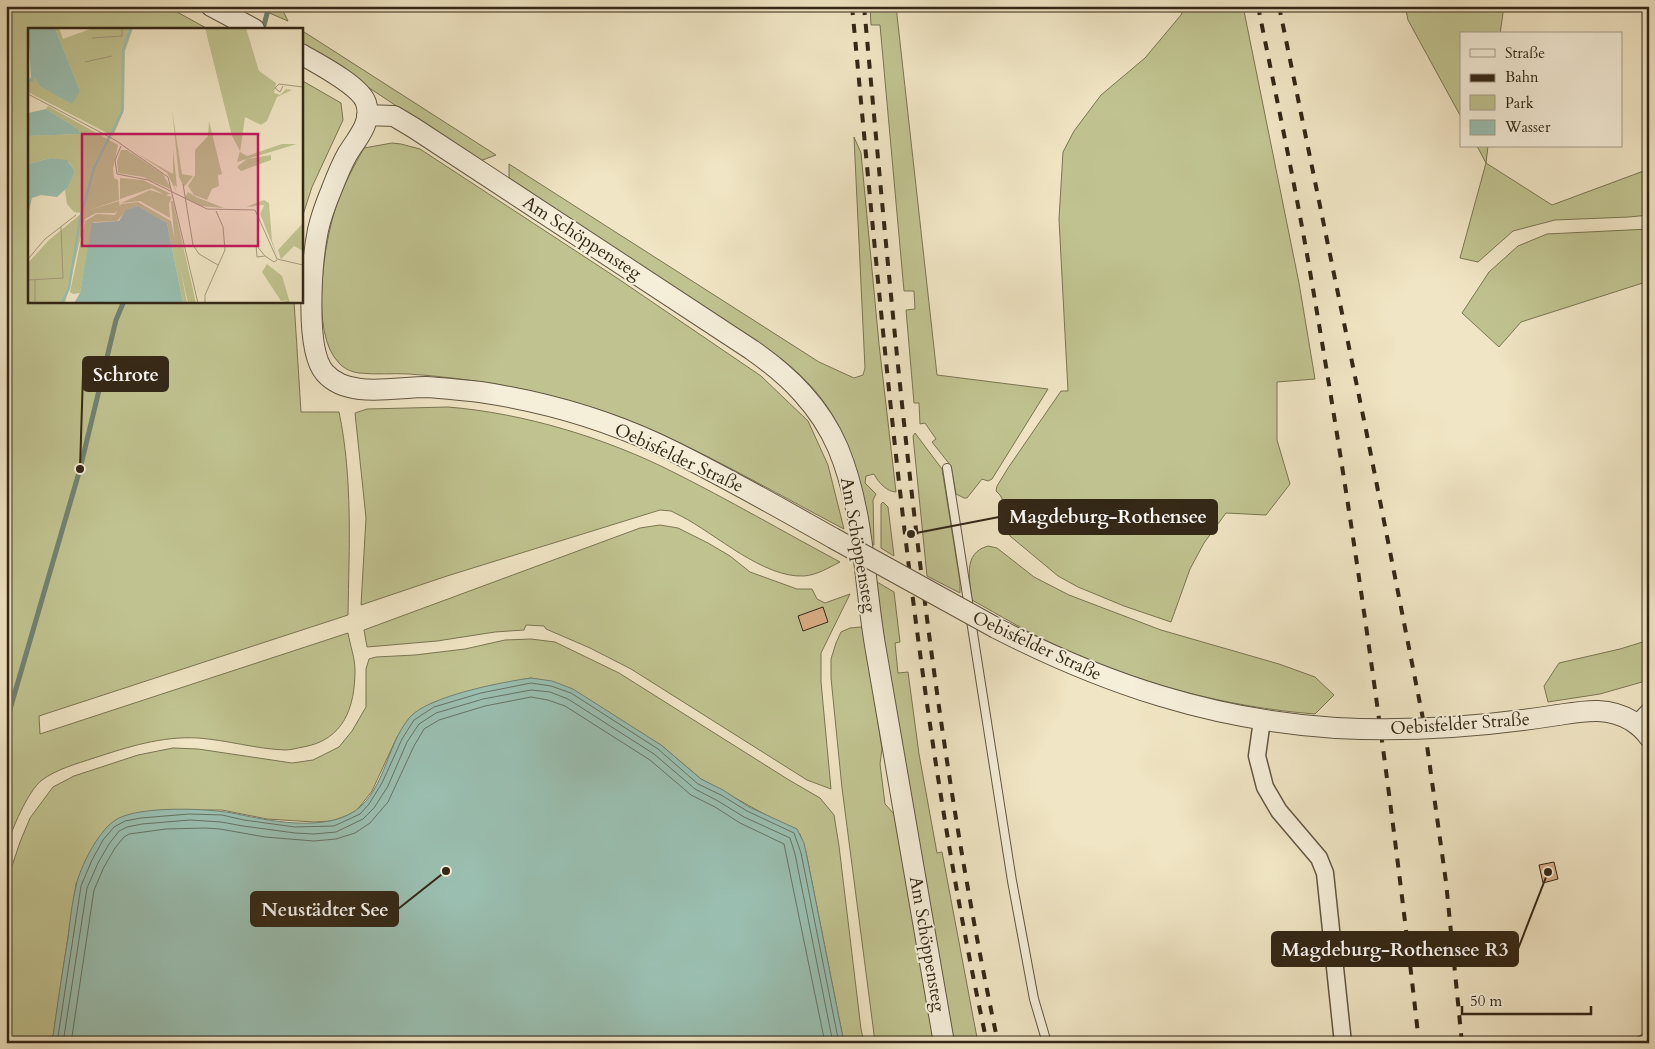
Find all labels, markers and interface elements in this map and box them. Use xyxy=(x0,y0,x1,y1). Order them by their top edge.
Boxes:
inset map xyxy=(28,28,302,302)
legend xyxy=(1460,32,1622,148)
text: Straße xyxy=(1505,43,1545,63)
text: Bahn xyxy=(1505,67,1539,87)
text: Park xyxy=(1505,93,1534,113)
text: Wasser xyxy=(1504,117,1551,137)
street label: Am Schöppensteg xyxy=(518,190,647,286)
callout: Schrote xyxy=(83,357,168,391)
text: Schrote xyxy=(93,362,159,388)
street label: Oebisfelder Straße xyxy=(610,417,748,499)
street label: Am Schöppensteg xyxy=(834,475,882,616)
callout: Magdeburg-Rothensee xyxy=(999,500,1217,534)
text: Magdeburg-Rothensee xyxy=(1009,504,1207,530)
street label: Oebisfelder Straße xyxy=(968,605,1106,687)
street label: Oebisfelder Straße xyxy=(1389,707,1531,741)
street label: Am Schöppensteg xyxy=(903,874,951,1015)
callout: Neustädter See xyxy=(251,892,398,926)
text: Neustädter See xyxy=(261,897,389,923)
callout: Magdeburg-Rothensee R3 xyxy=(1272,932,1518,966)
text: Magdeburg-Rothensee R3 xyxy=(1282,937,1508,963)
scale bar xyxy=(1462,984,1591,1016)
text: 50 m xyxy=(1470,991,1502,1011)

